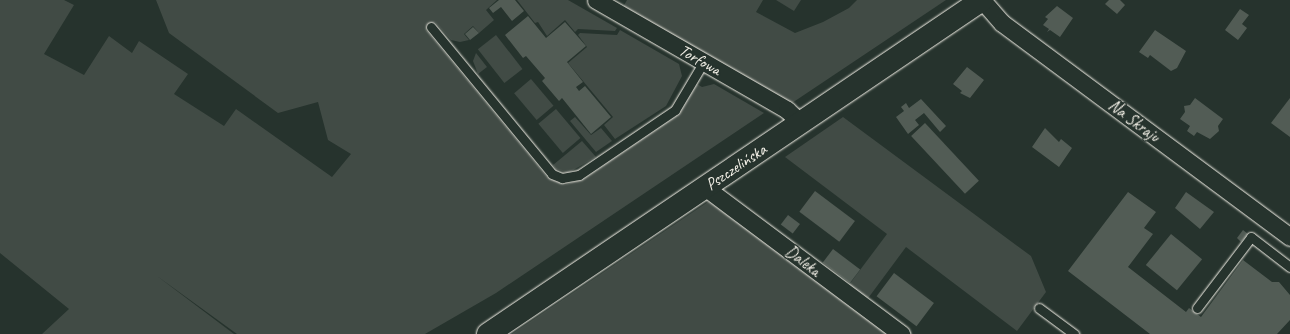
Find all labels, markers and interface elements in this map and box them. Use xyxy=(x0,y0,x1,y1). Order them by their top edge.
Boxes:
street label: Torfowa xyxy=(675,40,725,80)
street label: Na Skraju xyxy=(1104,95,1164,147)
street label: Pszczelińska xyxy=(702,139,770,195)
street label: Daleka xyxy=(781,241,825,281)

